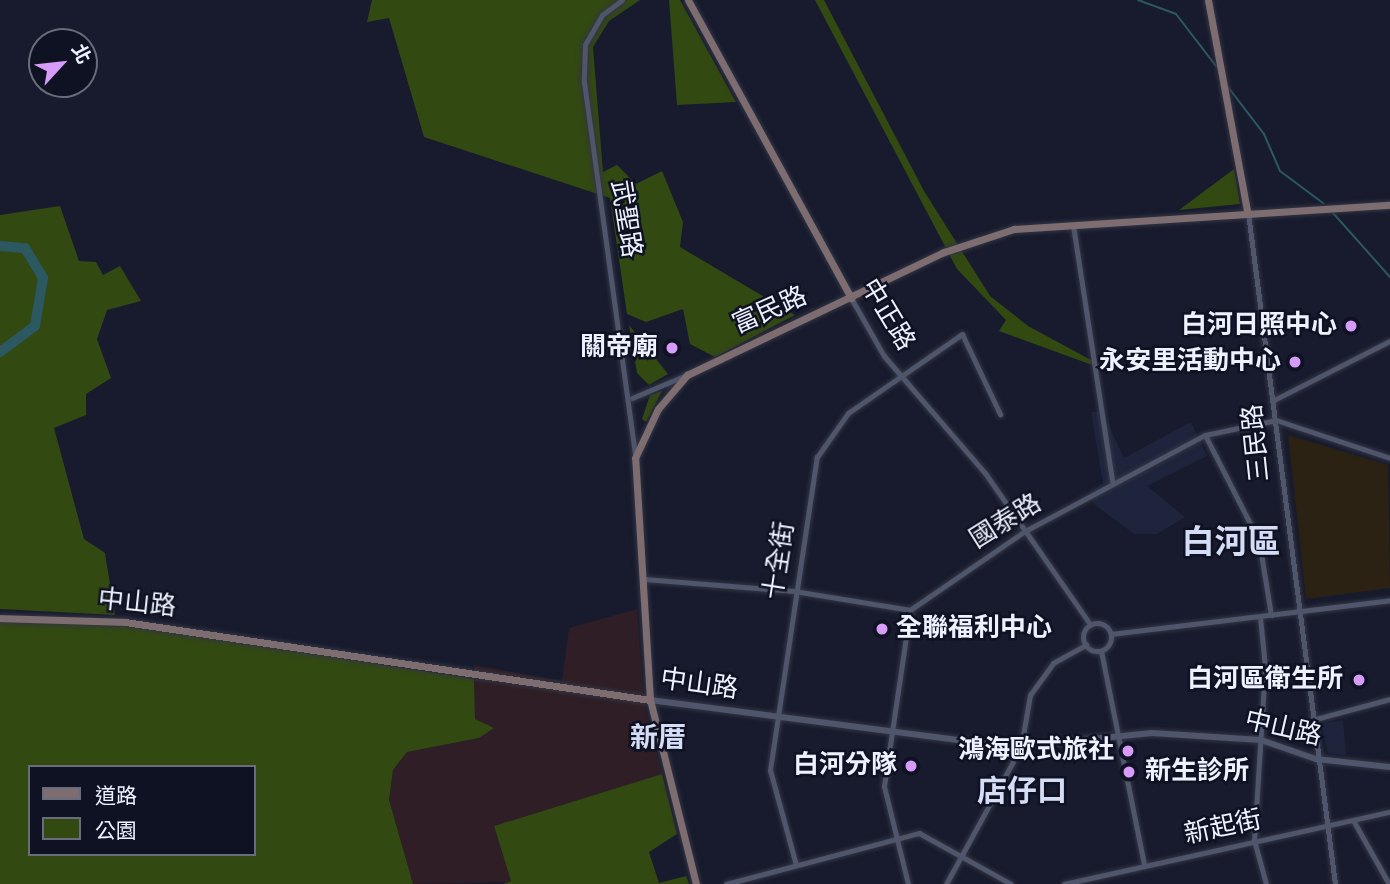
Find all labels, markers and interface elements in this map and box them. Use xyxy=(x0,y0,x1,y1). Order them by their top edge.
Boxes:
north arrow xyxy=(28,28,98,98)
text: 北 xyxy=(68,41,93,67)
street label: 武聖路 xyxy=(603,178,647,260)
street label: 中正路 xyxy=(854,274,920,356)
street label: 富民路 xyxy=(728,281,812,341)
place label: 白河日照中心 xyxy=(1181,310,1337,342)
marker: 白河日照中心 xyxy=(1343,318,1359,334)
place label: 關帝廟 xyxy=(580,332,658,364)
marker: 關帝廟 xyxy=(664,340,680,356)
place label: 永安里活動中心 xyxy=(1099,346,1281,378)
marker: 永安里活動中心 xyxy=(1287,354,1303,370)
street label: 三民路 xyxy=(1237,403,1277,483)
street label: 國泰路 xyxy=(965,488,1047,556)
street label: 十全街 xyxy=(758,520,802,602)
district label: 白河區 xyxy=(1182,524,1280,564)
street label: 中山路 xyxy=(97,584,177,624)
place label: 全聯福利中心 xyxy=(896,613,1052,645)
marker: 全聯福利中心 xyxy=(874,621,890,637)
street label: 中山路 xyxy=(658,664,740,706)
place label: 白河區衛生所 xyxy=(1187,664,1343,696)
marker: 白河區衛生所 xyxy=(1349,670,1369,690)
street label: 中山路 xyxy=(1241,705,1325,753)
district label: 新厝 xyxy=(630,722,686,756)
place label: 鴻海歐式旅社 xyxy=(958,735,1114,767)
marker: 鴻海歐式旅社 xyxy=(1120,743,1136,759)
place label: 白河分隊 xyxy=(793,750,897,782)
place label: 新生診所 xyxy=(1145,756,1249,788)
marker: 白河分隊 xyxy=(903,758,919,774)
marker: 新生診所 xyxy=(1119,762,1139,782)
legend xyxy=(28,765,256,856)
district label: 店仔口 xyxy=(977,774,1067,810)
text: 道路 xyxy=(95,786,137,807)
street label: 新起街 xyxy=(1182,805,1264,851)
text: 公園 xyxy=(95,821,137,842)

